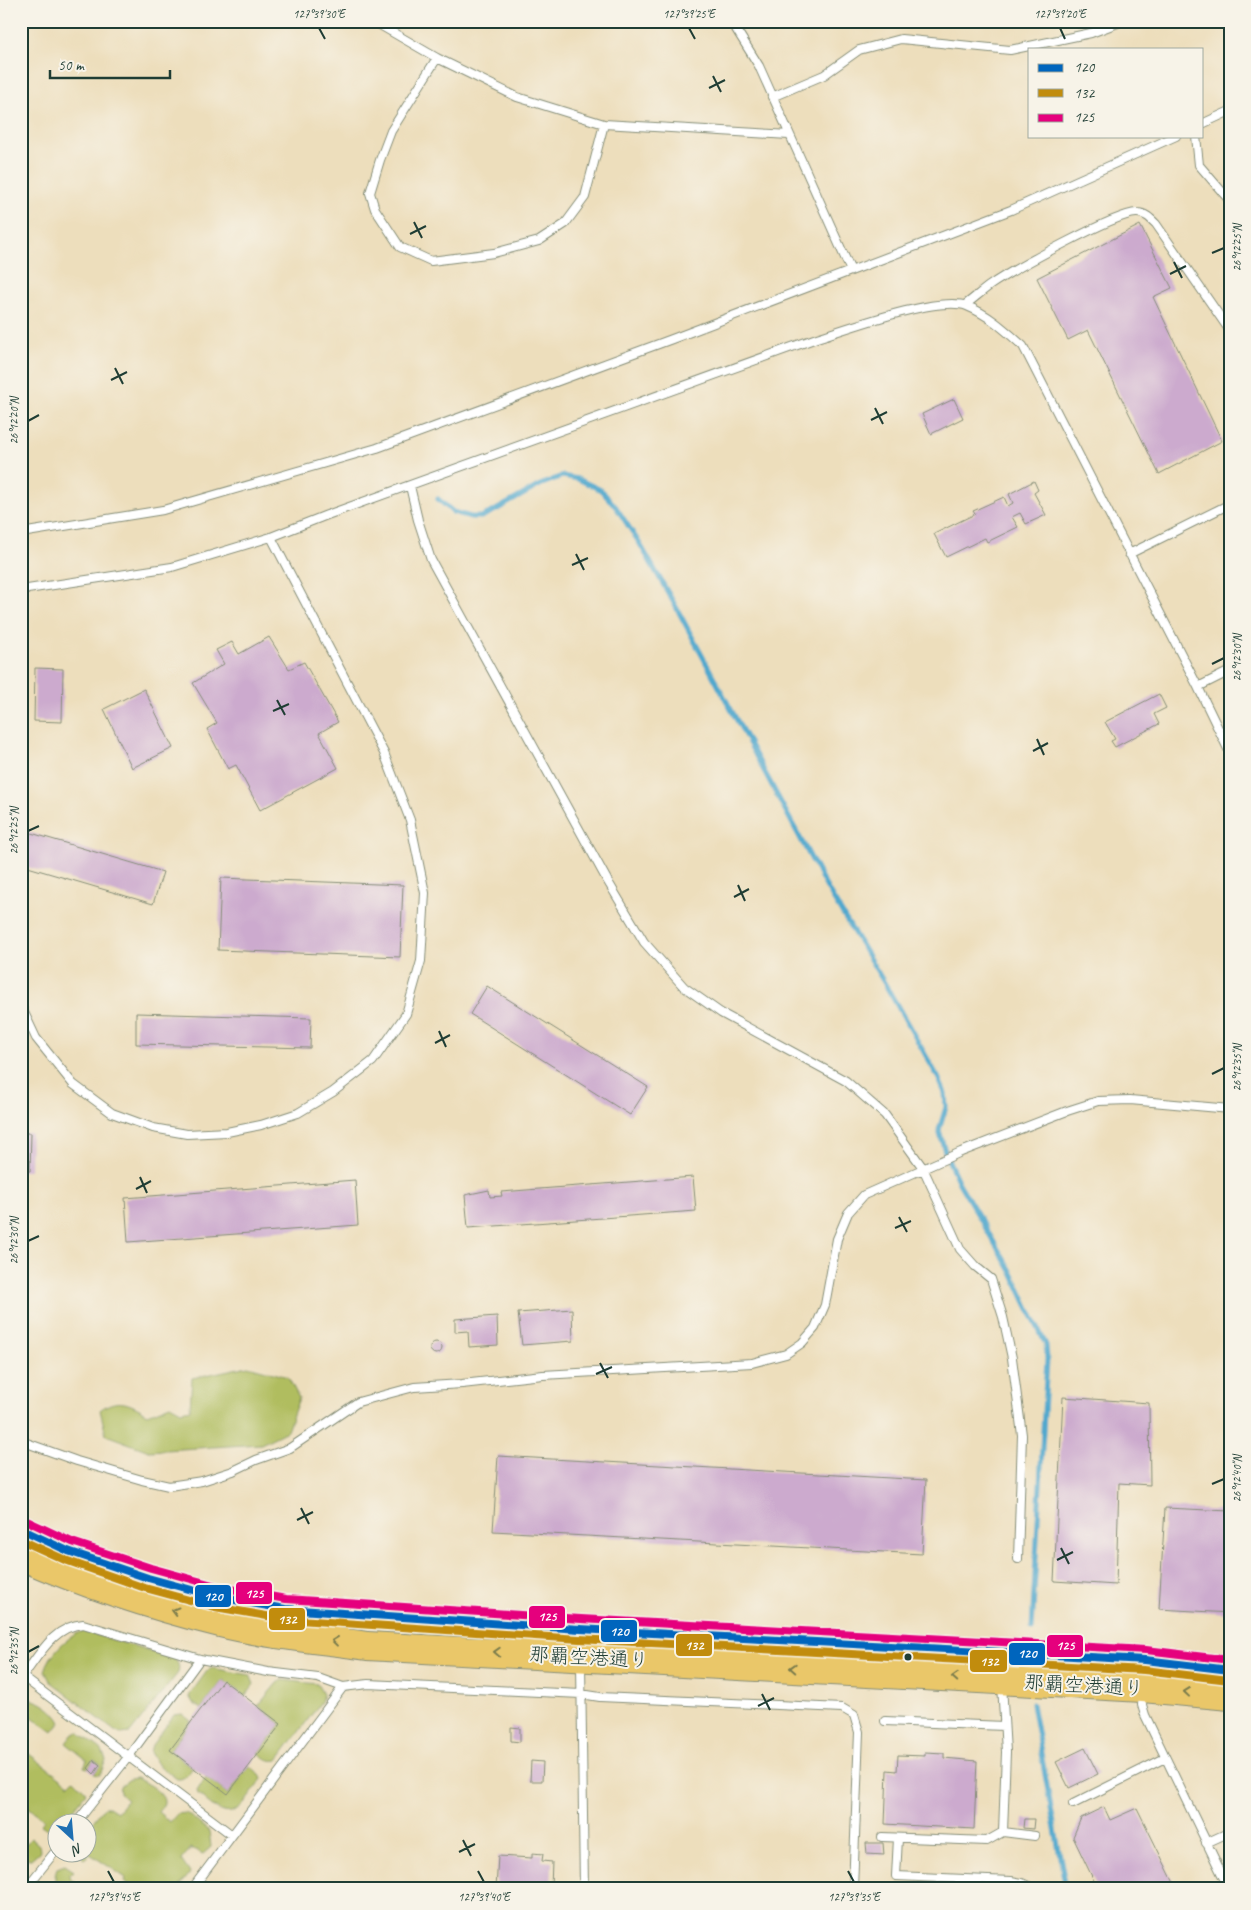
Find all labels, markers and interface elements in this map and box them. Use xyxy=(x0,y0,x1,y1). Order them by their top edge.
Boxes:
text: 127°39'30"E xyxy=(293,6,347,22)
text: 127°39'25"E xyxy=(663,6,717,22)
text: 127°39'20"E xyxy=(1034,6,1088,22)
scale bar xyxy=(50,48,170,80)
legend xyxy=(1028,48,1204,138)
text: 50 m xyxy=(58,56,85,75)
text: 120 xyxy=(1074,58,1096,77)
text: 132 xyxy=(1074,84,1096,103)
text: 125 xyxy=(1074,108,1096,127)
text: 26°12'25"N xyxy=(1229,223,1245,272)
text: 26°12'20"N xyxy=(6,396,22,445)
text: 26°12'30"N xyxy=(1229,633,1245,682)
text: 26°12'25"N xyxy=(6,806,22,855)
text: 26°12'35"N xyxy=(1229,1043,1245,1092)
text: 26°12'30"N xyxy=(6,1216,22,1265)
text: 26°12'40"N xyxy=(1229,1454,1245,1503)
line badge: 125 xyxy=(235,1581,273,1605)
line badge: 120 xyxy=(194,1584,232,1608)
text: 125 xyxy=(245,1585,265,1602)
text: 120 xyxy=(204,1588,224,1605)
line badge: 125 xyxy=(528,1605,566,1629)
one-way arrow xyxy=(171,1606,180,1617)
line badge: 132 xyxy=(268,1607,306,1631)
text: 125 xyxy=(538,1608,558,1625)
text: 132 xyxy=(278,1611,298,1628)
line badge: 120 xyxy=(600,1619,638,1643)
text: 120 xyxy=(610,1623,630,1640)
text: 26°12'35"N xyxy=(6,1627,22,1676)
line badge: 132 xyxy=(675,1633,713,1657)
line badge: 125 xyxy=(1046,1634,1084,1658)
one-way arrow xyxy=(330,1636,338,1647)
text: 132 xyxy=(685,1637,705,1654)
text: 125 xyxy=(1056,1637,1076,1654)
street label: 那覇空港通り xyxy=(528,1642,650,1673)
line badge: 120 xyxy=(1008,1642,1046,1666)
text: 120 xyxy=(1018,1645,1038,1662)
one-way arrow xyxy=(492,1647,500,1658)
line badge: 132 xyxy=(969,1649,1008,1673)
unlabelled marker xyxy=(903,1652,913,1662)
text: 132 xyxy=(980,1653,1000,1670)
one-way arrow xyxy=(788,1663,796,1674)
street label: 那覇空港通り xyxy=(1023,1670,1145,1701)
one-way arrow xyxy=(951,1672,959,1683)
one-way arrow xyxy=(1182,1687,1190,1698)
north arrow xyxy=(48,1812,98,1862)
text: N xyxy=(68,1840,85,1860)
text: 127°39'45"E xyxy=(88,1889,142,1905)
text: 127°39'40"E xyxy=(458,1889,512,1905)
text: 127°39'35"E xyxy=(828,1889,882,1905)

